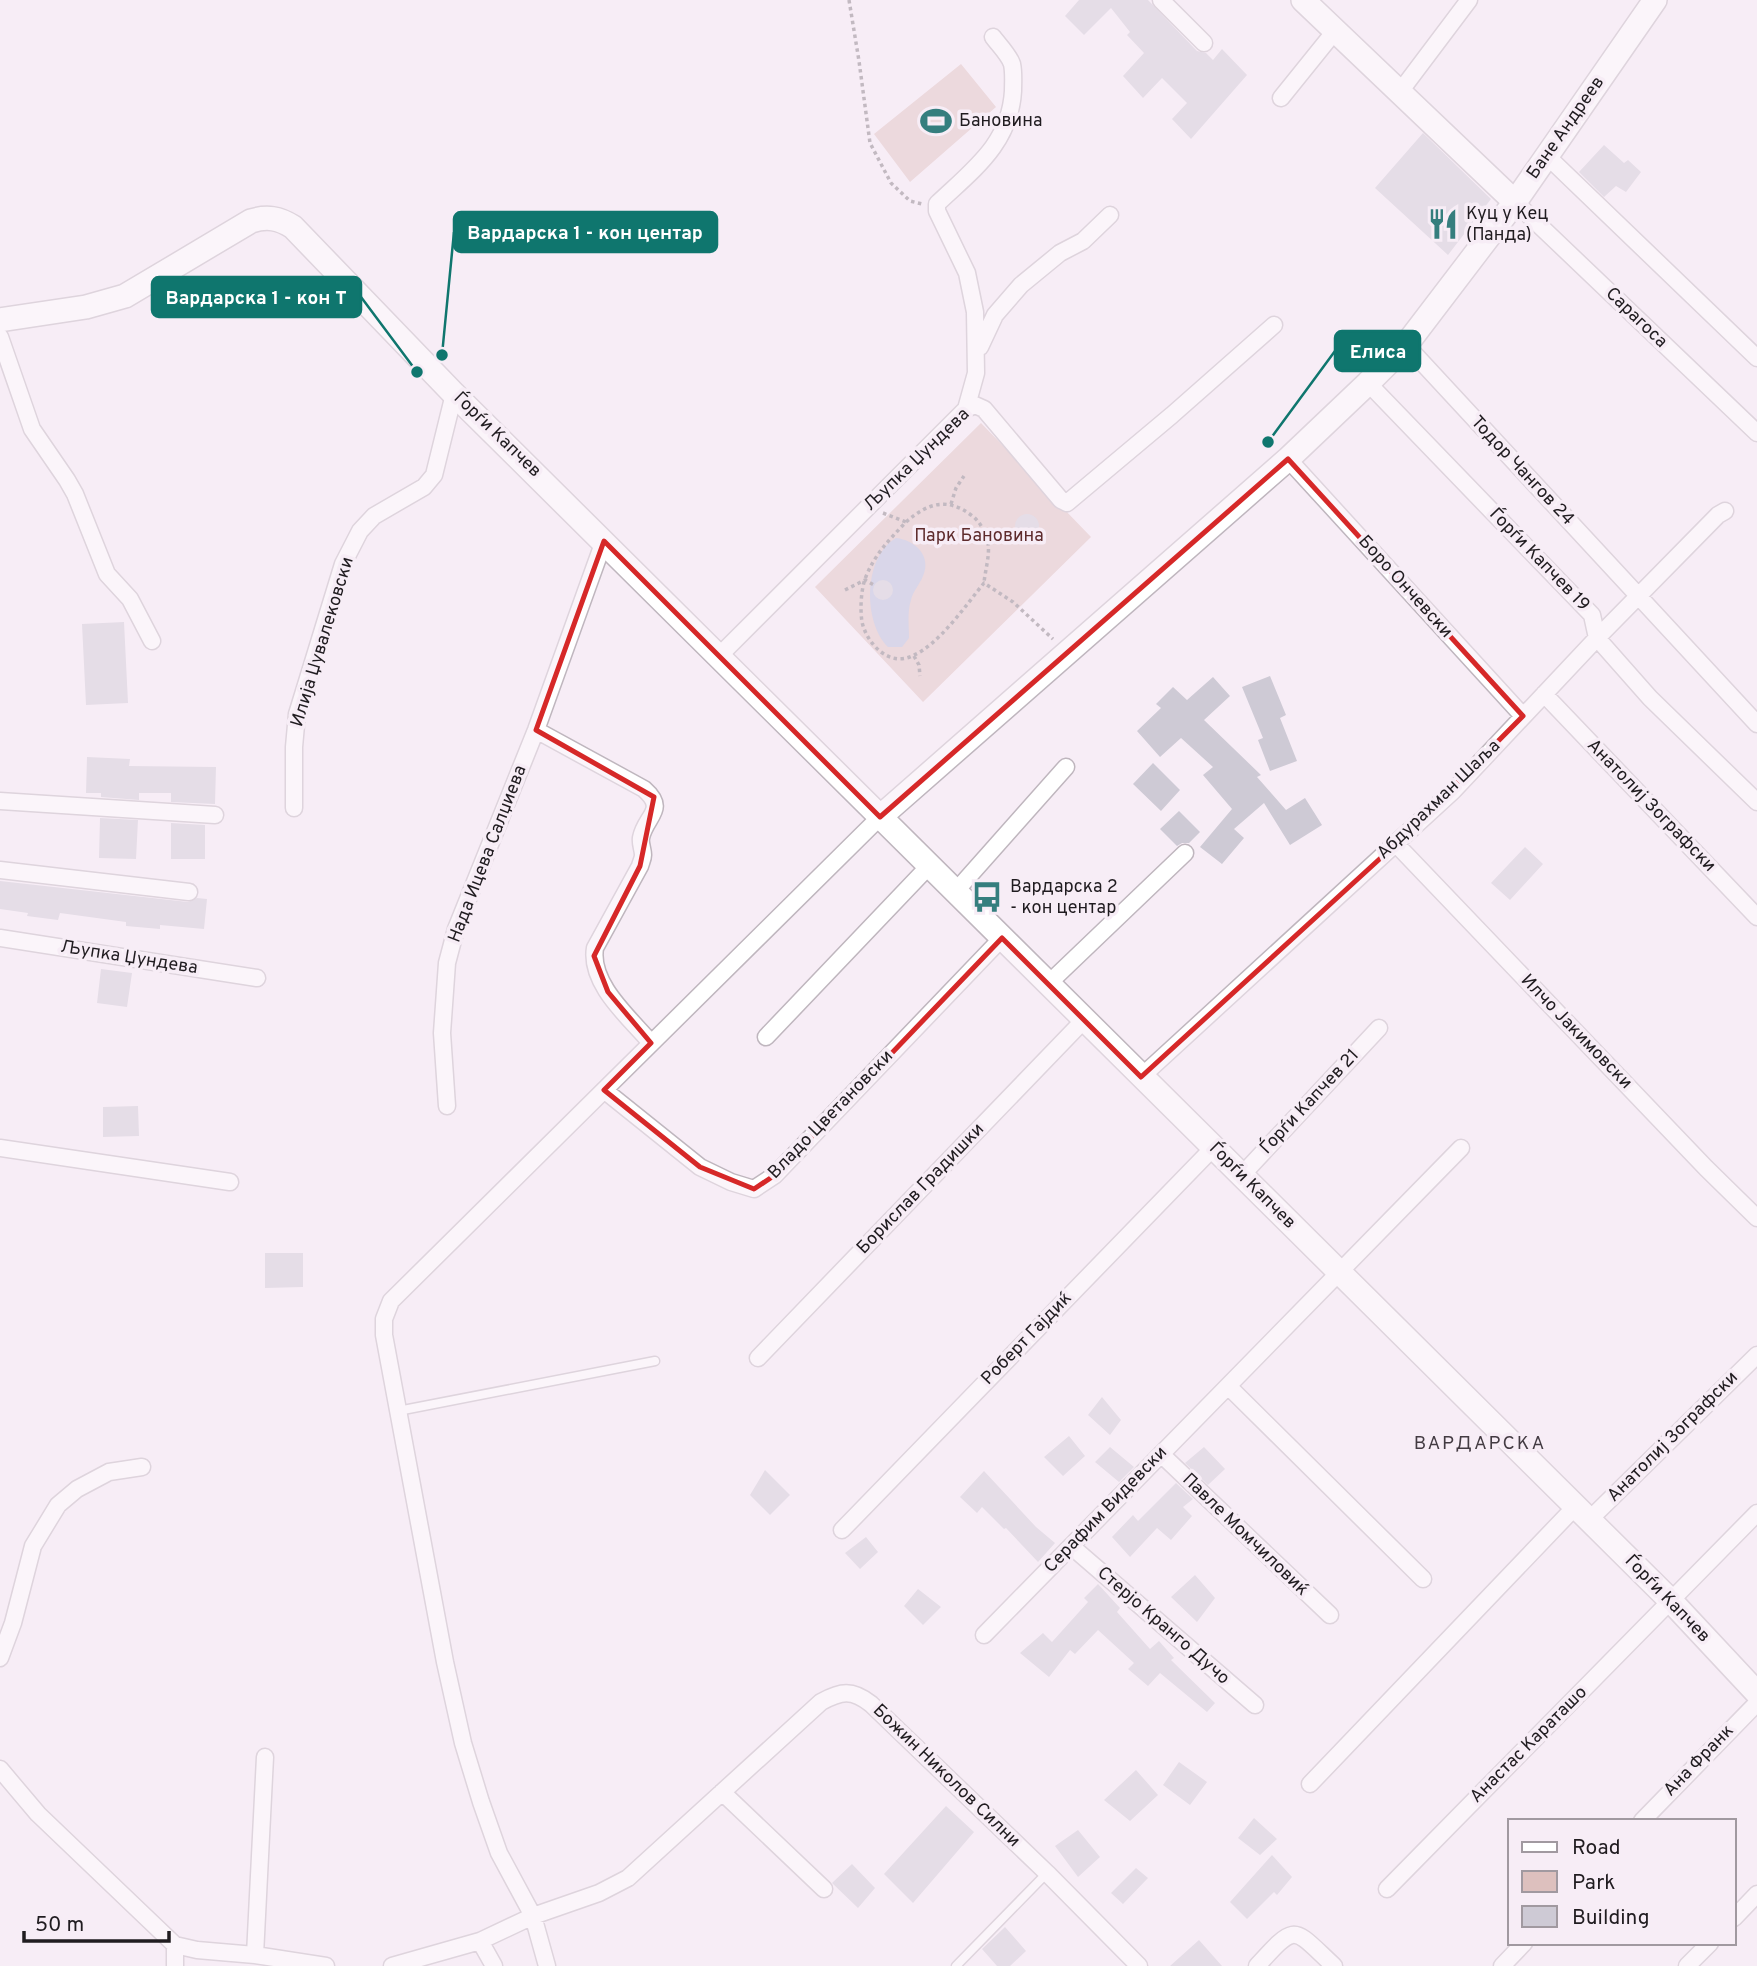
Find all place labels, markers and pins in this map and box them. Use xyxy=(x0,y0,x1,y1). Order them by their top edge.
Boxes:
sports icon: Бановина xyxy=(919,104,953,138)
place label: Бановина xyxy=(959,110,1042,133)
place label: Куц у Кец (Панда) xyxy=(1466,203,1548,247)
restaurant icon: Куц у Кец (Панда) xyxy=(1426,207,1460,241)
callout: Вардарска 1 - кон центар xyxy=(454,212,717,252)
callout: Вардарска 1 - кон Т xyxy=(152,277,361,317)
callout: Елиса xyxy=(1335,331,1420,371)
place label: Вардарска 2 - кон центар xyxy=(1010,876,1118,920)
bus stop icon: Вардарска 2 - кон центар xyxy=(970,880,1004,914)

